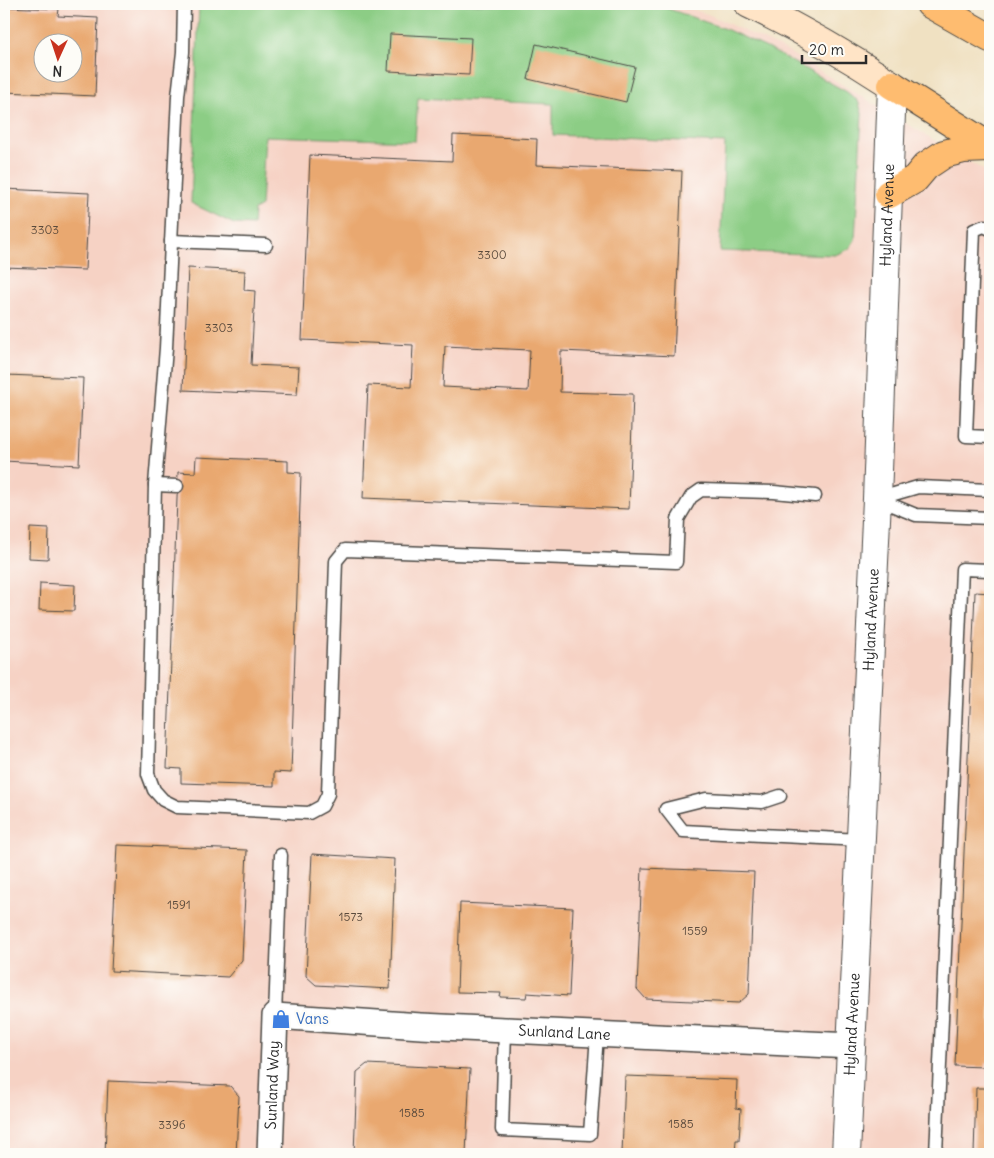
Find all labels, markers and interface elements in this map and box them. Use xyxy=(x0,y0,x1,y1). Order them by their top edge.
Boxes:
north arrow xyxy=(32,32,82,82)
scale bar xyxy=(802,32,865,64)
text: 20 m xyxy=(809,40,844,59)
text: N xyxy=(52,62,63,80)
street label: Hyland Avenue xyxy=(875,163,898,267)
house number: 3303 xyxy=(31,222,59,237)
house number: 3300 xyxy=(477,247,507,262)
house number: 3303 xyxy=(205,320,233,335)
street label: Hyland Avenue xyxy=(859,568,883,671)
house number: 1591 xyxy=(167,897,191,912)
house number: 1573 xyxy=(339,909,363,924)
house number: 1559 xyxy=(682,923,708,938)
street label: Hyland Avenue xyxy=(840,972,864,1076)
shop icon: Vans xyxy=(270,1008,292,1030)
place label: Vans xyxy=(296,1009,329,1028)
street label: Sunland Lane xyxy=(518,1021,611,1044)
street label: Sunland Way xyxy=(261,1040,283,1130)
house number: 1585 xyxy=(399,1105,425,1120)
house number: 1585 xyxy=(668,1116,694,1131)
house number: 3396 xyxy=(158,1117,186,1132)

